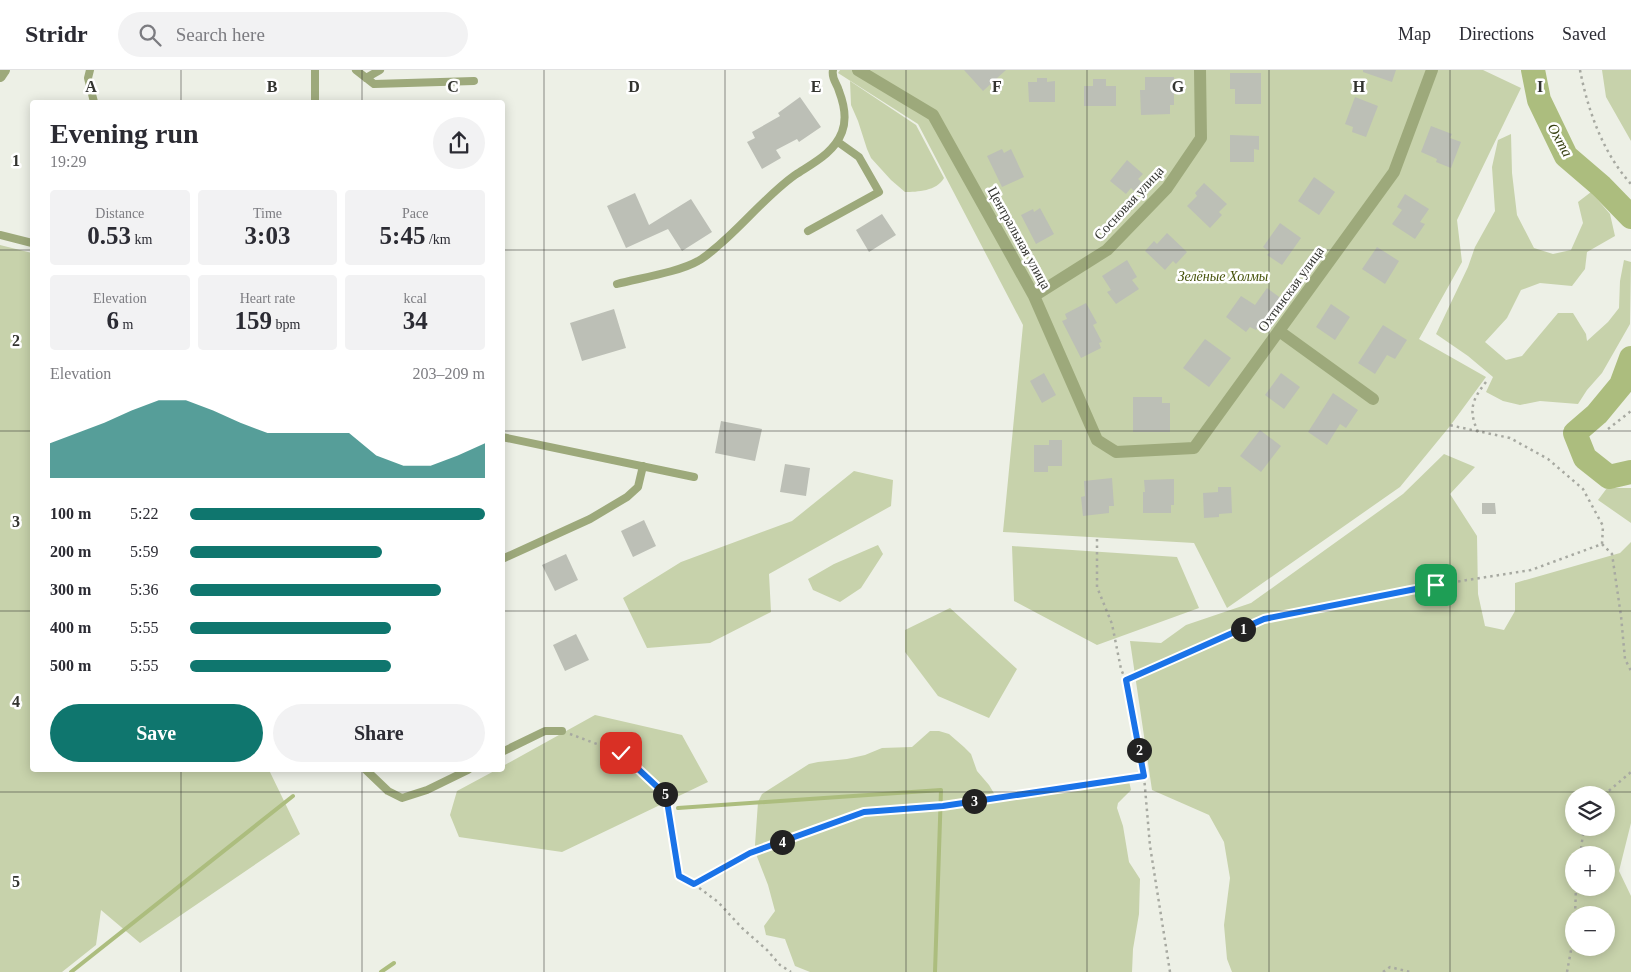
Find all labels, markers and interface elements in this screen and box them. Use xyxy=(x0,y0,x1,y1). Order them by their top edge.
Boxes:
search box xyxy=(118,12,468,57)
text: Stridr xyxy=(25,21,88,47)
icon: search xyxy=(136,21,164,49)
text: Search here xyxy=(176,24,265,45)
text: Map xyxy=(1398,24,1431,44)
text: Directions xyxy=(1459,24,1534,44)
text: Saved xyxy=(1562,24,1606,44)
text: A xyxy=(85,78,97,95)
text: B xyxy=(267,78,278,95)
text: C xyxy=(447,78,459,95)
text: D xyxy=(628,78,640,95)
text: E xyxy=(811,78,821,95)
text: F xyxy=(992,78,1002,95)
text: G xyxy=(1172,78,1185,95)
text: H xyxy=(1353,78,1366,95)
text: I xyxy=(1537,78,1543,95)
button: share xyxy=(433,117,485,169)
text: Evening run xyxy=(50,118,199,149)
water label: Охта xyxy=(1544,120,1576,160)
text: 1 xyxy=(12,152,20,169)
text: 19:29 xyxy=(50,153,86,170)
street label: Сосновая улица xyxy=(1091,163,1167,243)
street label: Центральная улица xyxy=(985,184,1054,293)
text: Distance xyxy=(95,206,144,221)
text: Time xyxy=(253,206,282,221)
text: Pace xyxy=(402,206,428,221)
text: 0.53 xyxy=(87,222,131,249)
text: 3:03 xyxy=(245,222,290,249)
text: 5:45 xyxy=(380,222,425,249)
text: km xyxy=(131,232,152,247)
text: /km xyxy=(425,232,451,247)
street label: Охтинская улица xyxy=(1255,243,1327,334)
park label: Зелёные Холмы xyxy=(1178,269,1268,284)
text: Elevation xyxy=(93,291,147,306)
text: Heart rate xyxy=(240,291,295,306)
text: kcal xyxy=(404,291,427,306)
text: 6 xyxy=(106,307,119,334)
text: 159 xyxy=(235,307,272,334)
text: 34 xyxy=(403,307,428,334)
text: m xyxy=(119,317,133,332)
text: bpm xyxy=(272,317,300,332)
text: 2 xyxy=(12,332,20,349)
text: Elevation xyxy=(50,365,111,382)
text: 203–209 m xyxy=(413,365,485,382)
text: 100 m xyxy=(50,505,91,522)
text: 5:22 xyxy=(130,505,158,522)
text: 3 xyxy=(12,513,20,530)
text: 200 m xyxy=(50,543,91,560)
text: 5:59 xyxy=(130,543,158,560)
pin xyxy=(1415,564,1457,606)
icon: arrive xyxy=(1422,571,1450,599)
text: 300 m xyxy=(50,581,91,598)
text: 5:36 xyxy=(130,581,158,598)
pin: 1 xyxy=(1230,616,1256,642)
text: 400 m xyxy=(50,619,91,636)
text: 5:55 xyxy=(130,619,158,636)
text: 1 xyxy=(1240,622,1247,637)
text: 500 m xyxy=(50,657,91,674)
text: 5:55 xyxy=(130,657,158,674)
text: 4 xyxy=(12,693,20,710)
button: Save xyxy=(50,704,263,762)
button: Share xyxy=(273,704,485,762)
pin xyxy=(600,732,642,774)
pin: 2 xyxy=(1126,738,1152,762)
icon: check xyxy=(607,739,635,767)
text: 2 xyxy=(1136,743,1143,758)
pin: 5 xyxy=(652,782,678,806)
map controls xyxy=(1565,786,1615,956)
button: layers xyxy=(1565,786,1615,836)
text: 5 xyxy=(662,787,669,802)
pin: 3 xyxy=(962,788,986,814)
text: 3 xyxy=(971,794,978,809)
pin: 4 xyxy=(770,830,794,854)
text: 4 xyxy=(779,835,786,850)
button: + xyxy=(1565,846,1615,896)
text: 5 xyxy=(12,873,20,890)
button: − xyxy=(1565,906,1615,956)

